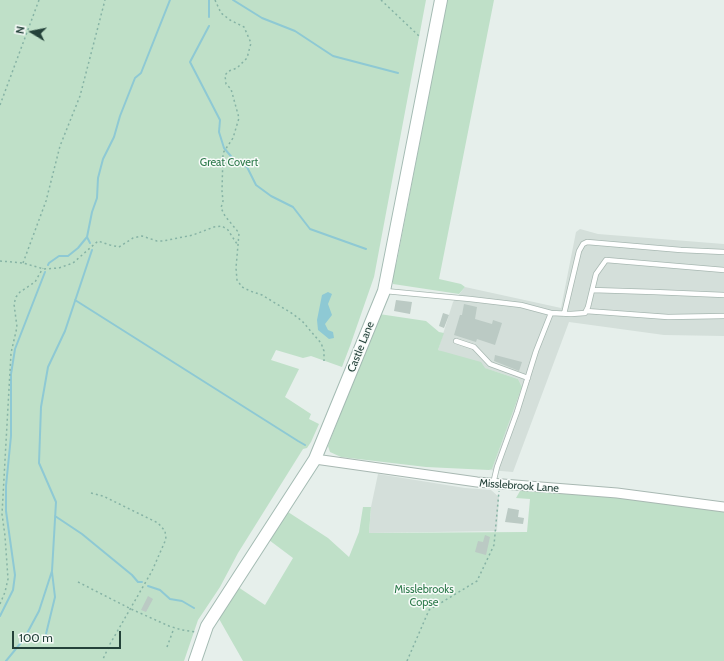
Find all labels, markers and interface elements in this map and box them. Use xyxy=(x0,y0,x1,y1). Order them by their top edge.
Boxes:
north arrow xyxy=(12,12,52,52)
text: N xyxy=(13,25,28,35)
park label: Great Covert xyxy=(200,156,258,170)
street label: Castle Lane xyxy=(345,320,377,374)
street label: Misslebrook Lane xyxy=(479,477,559,495)
park label: Misslebrooks Copse xyxy=(394,583,454,609)
scale bar xyxy=(14,623,123,649)
text: 100 m xyxy=(19,630,53,645)

